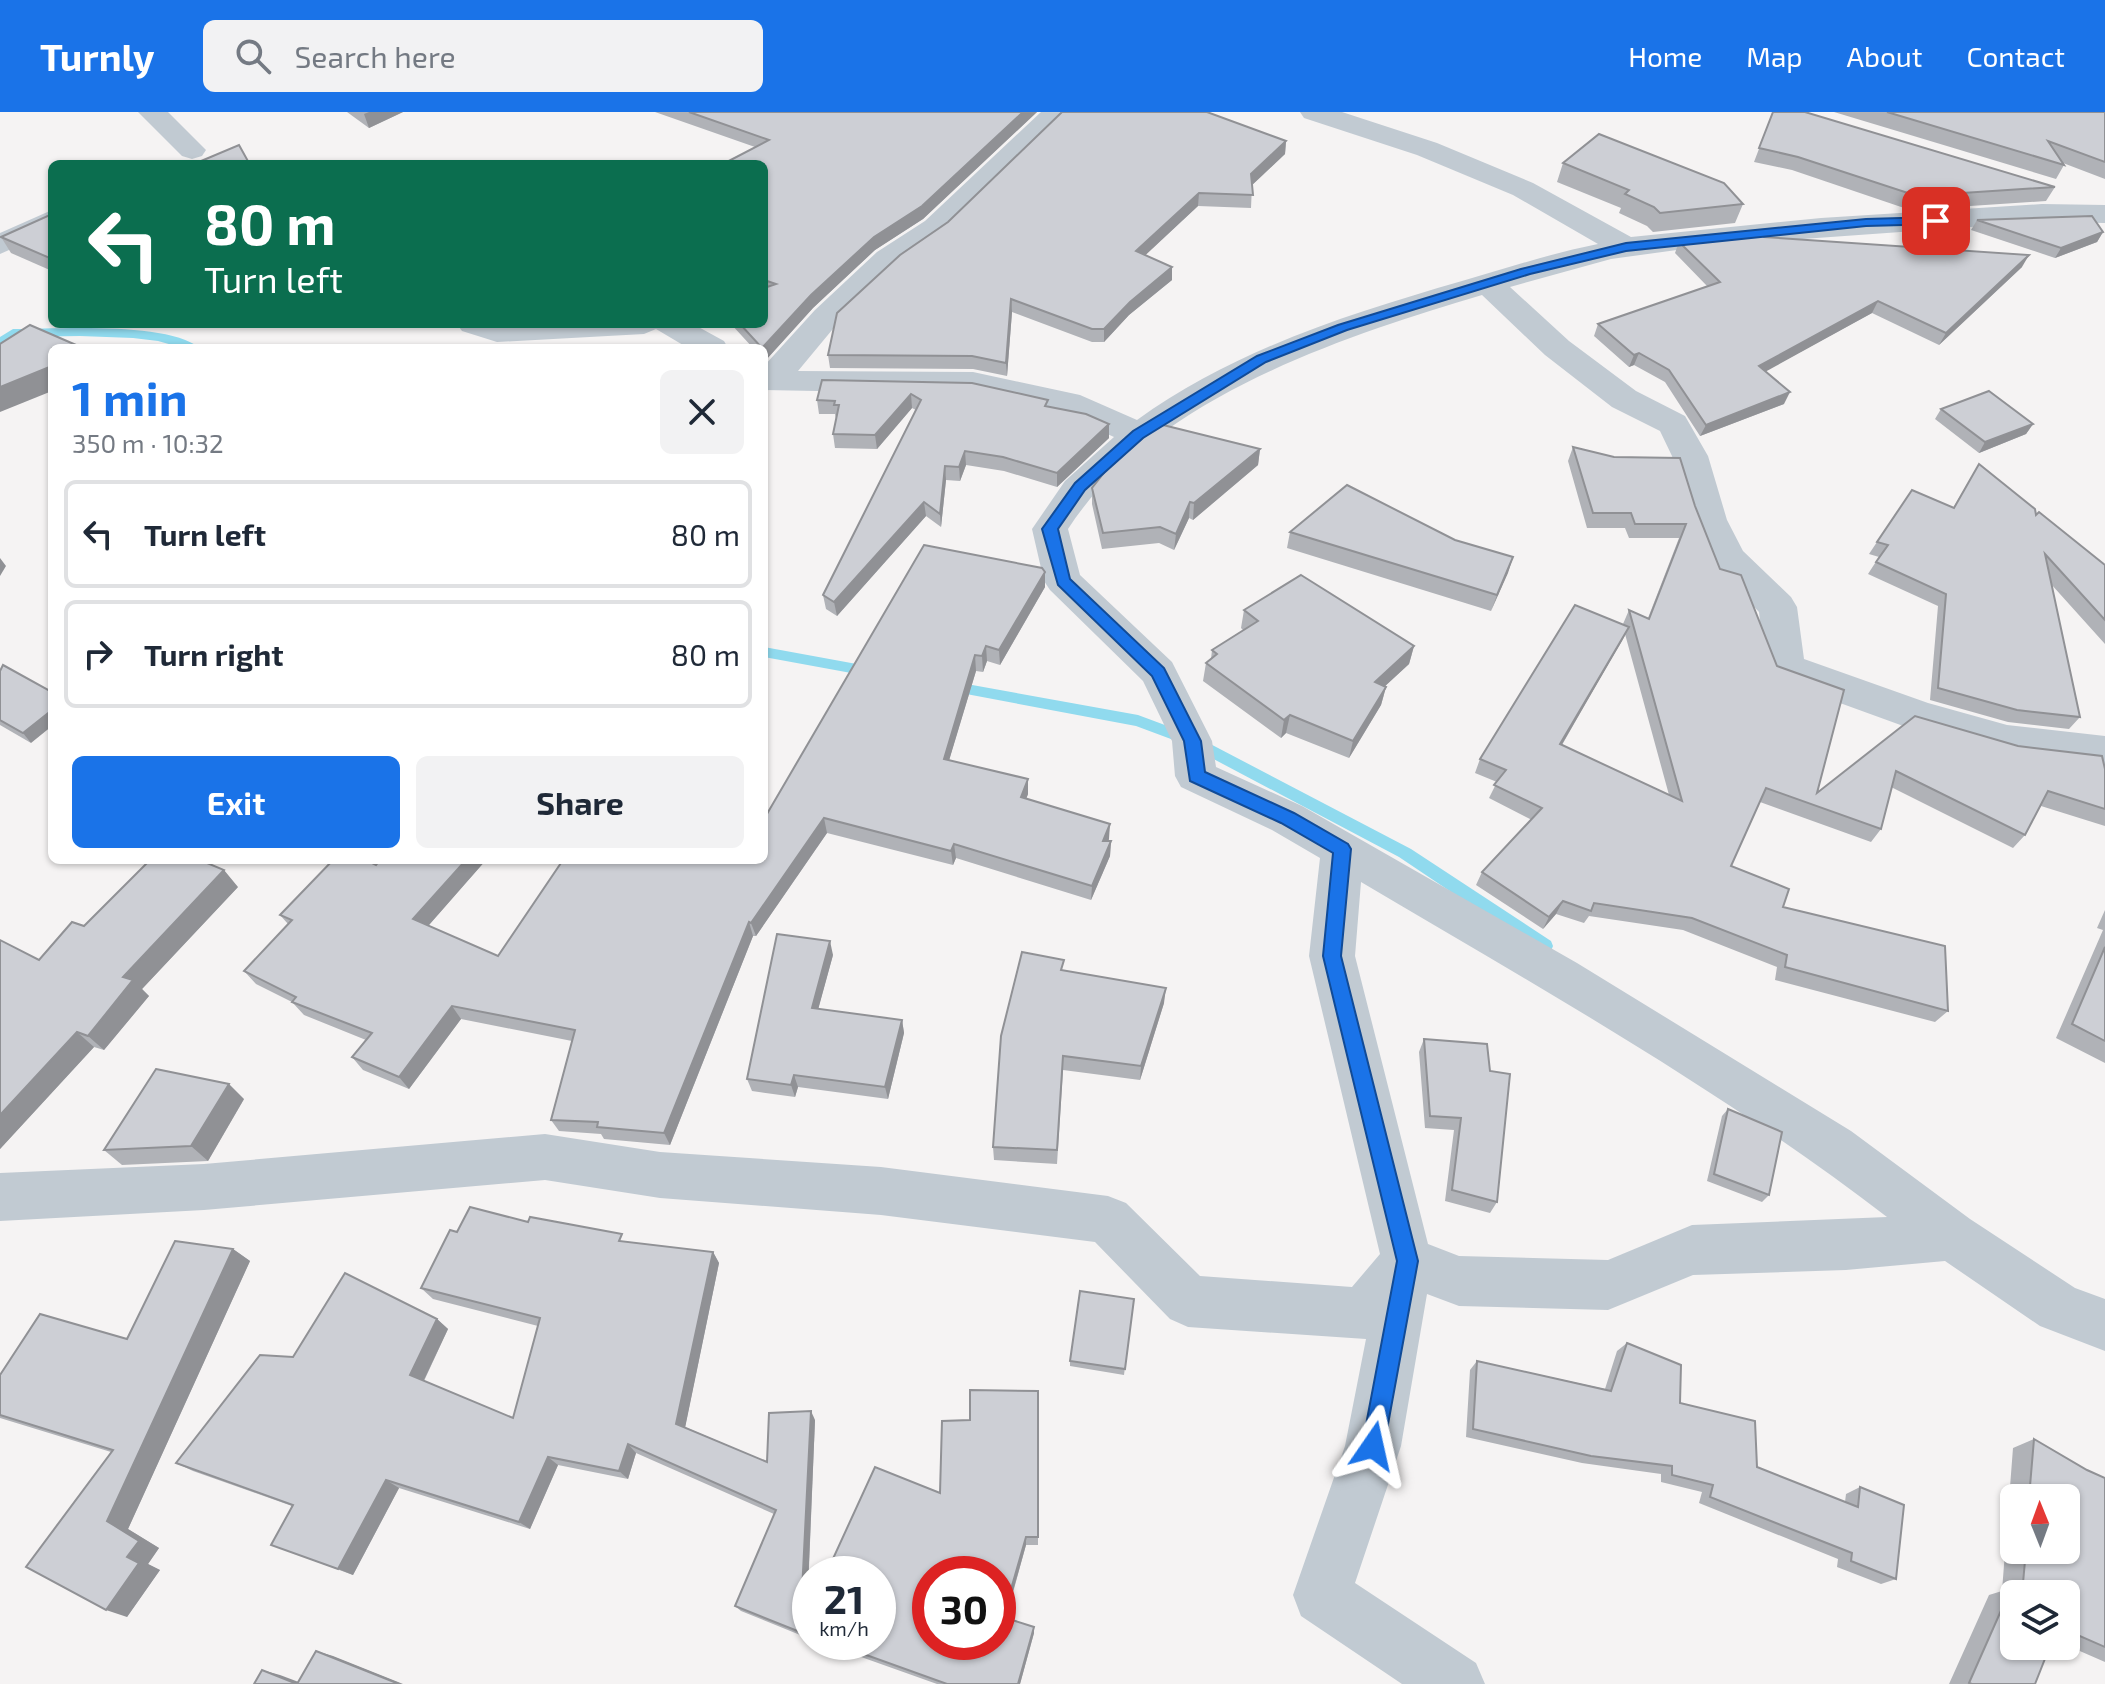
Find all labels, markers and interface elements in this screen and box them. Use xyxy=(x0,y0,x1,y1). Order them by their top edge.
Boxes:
search box xyxy=(203,20,763,92)
text: Turnly xyxy=(40,33,155,79)
icon: search xyxy=(231,34,275,78)
text: Search here xyxy=(295,38,456,74)
text: Home xyxy=(1628,39,1702,73)
text: Map xyxy=(1746,39,1803,73)
text: About xyxy=(1847,39,1922,73)
text: Contact xyxy=(1966,39,2065,73)
pin xyxy=(1902,187,1970,255)
text: 80 m xyxy=(204,189,336,256)
icon: left xyxy=(72,192,176,296)
icon: arrive xyxy=(1914,199,1958,243)
text: Turn left xyxy=(204,257,343,300)
text: 1 min xyxy=(72,368,188,426)
button: close xyxy=(660,370,744,454)
text: 350 m · 10:32 xyxy=(72,427,224,458)
icon: left xyxy=(76,512,120,556)
text: Turn left xyxy=(144,516,266,552)
text: 80 m xyxy=(671,516,740,552)
icon: right xyxy=(76,632,120,676)
text: Turn right xyxy=(144,636,284,672)
text: 80 m xyxy=(671,636,740,672)
button: Exit xyxy=(72,756,400,848)
button: Share xyxy=(416,756,744,848)
position arrow xyxy=(1331,1404,1415,1488)
north arrow xyxy=(2000,1484,2080,1564)
map controls xyxy=(2000,1484,2080,1660)
speed limit sign: 30 xyxy=(912,1556,1016,1660)
text: 21 xyxy=(824,1574,864,1622)
button: layers xyxy=(2000,1580,2080,1660)
text: km/h xyxy=(819,1616,869,1640)

